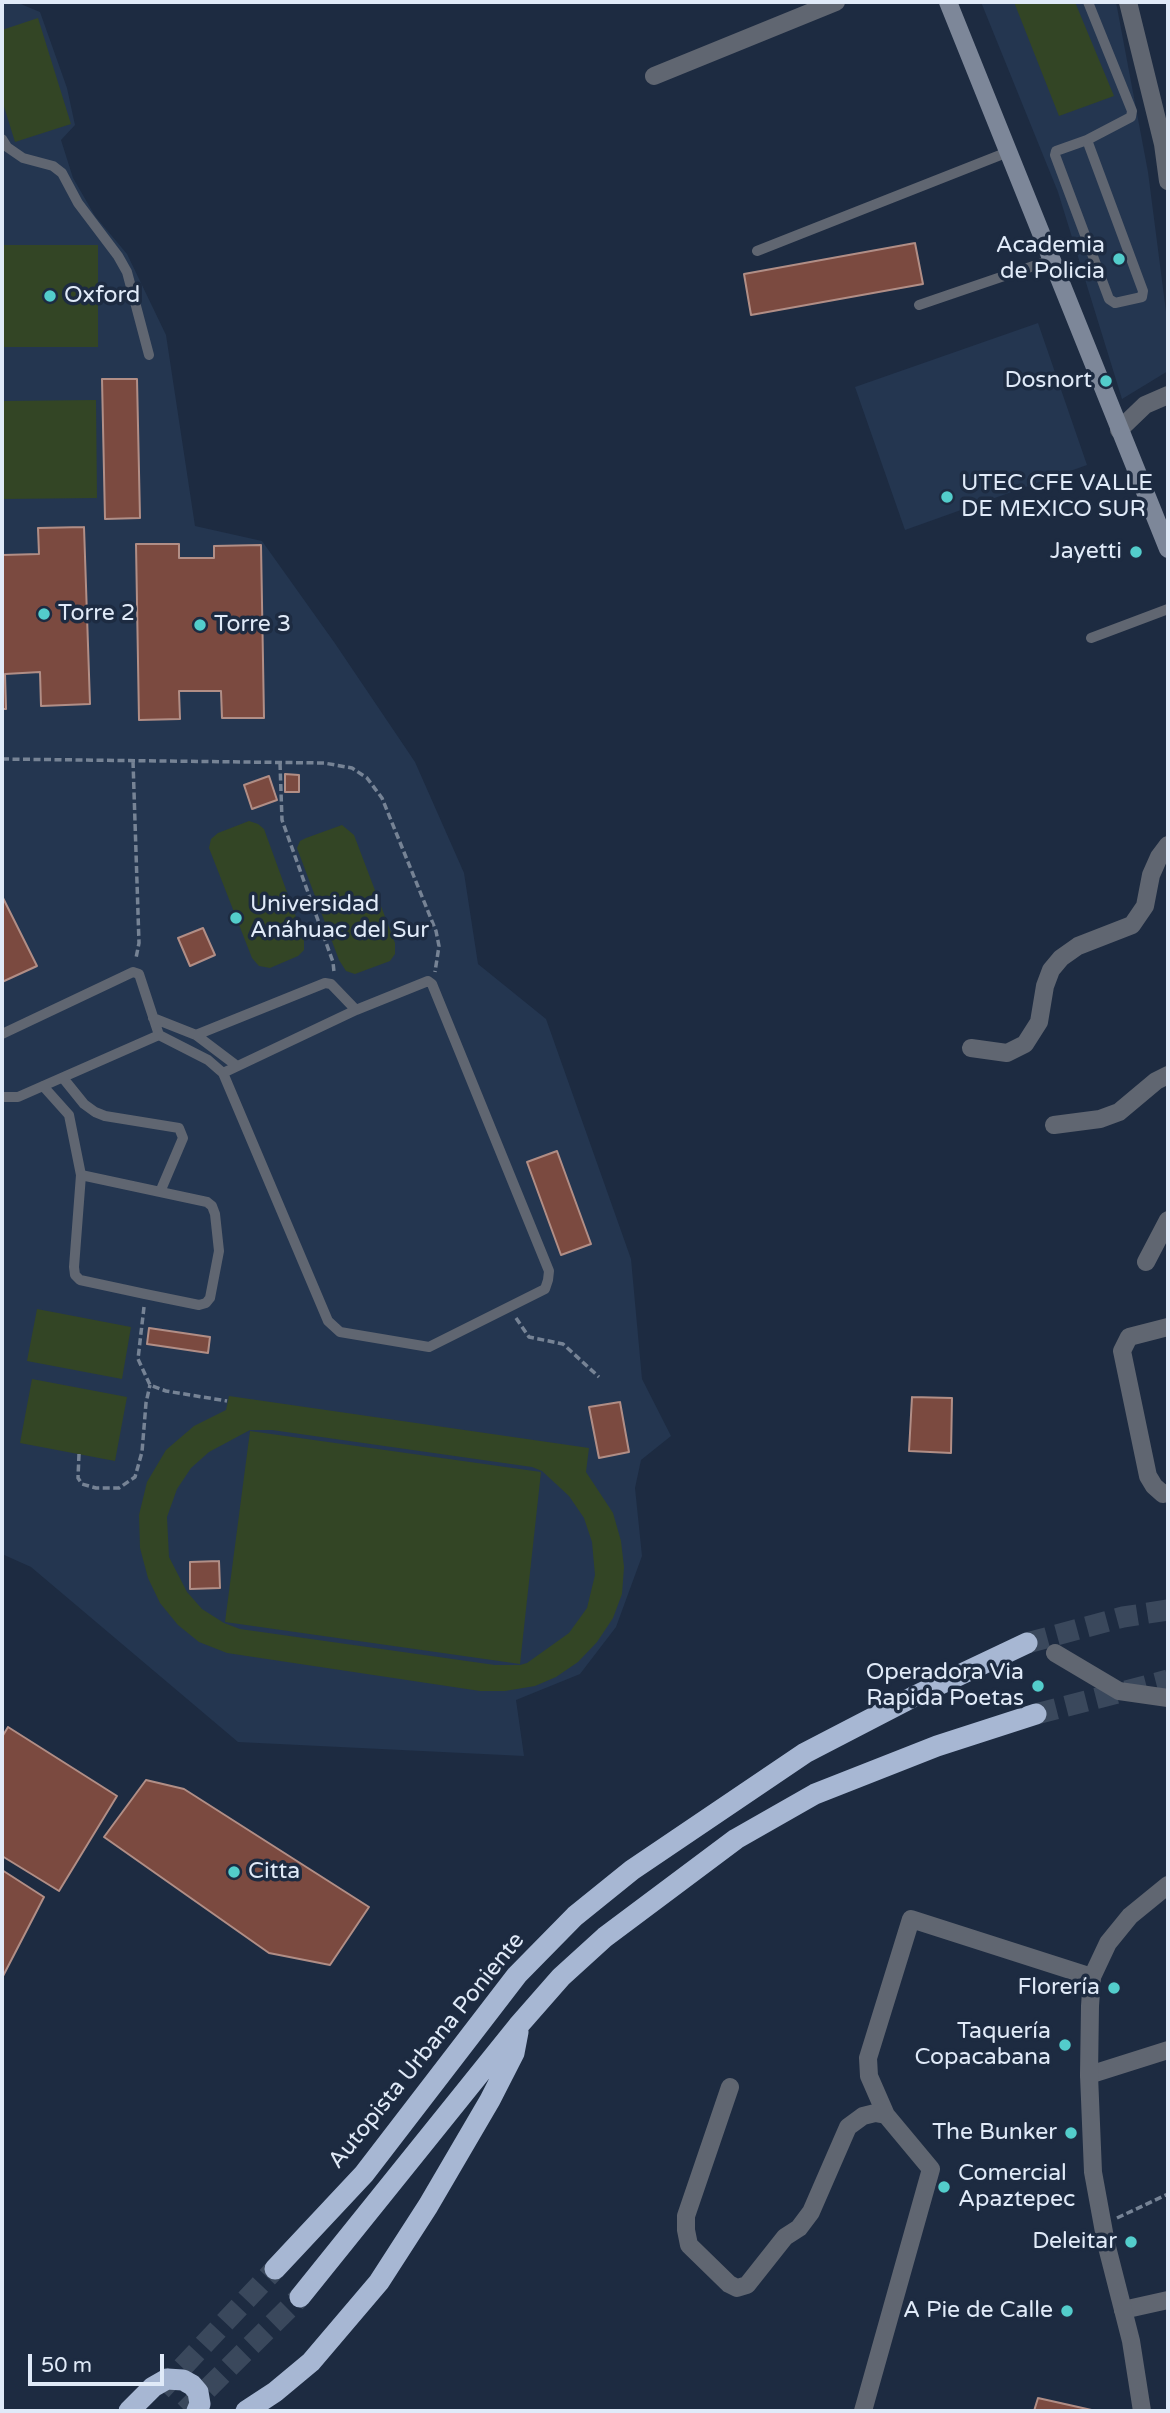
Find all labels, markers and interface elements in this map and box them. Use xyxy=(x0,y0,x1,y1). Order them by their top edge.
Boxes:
place label: Academia de Policia xyxy=(996,232,1105,286)
marker: Academia de Policia xyxy=(1111,251,1127,267)
place label: Oxford xyxy=(64,282,140,310)
marker: Oxford xyxy=(42,288,58,304)
place label: Dosnort xyxy=(1005,367,1092,395)
marker: Dosnort xyxy=(1098,373,1114,389)
place label: UTEC CFE VALLE DE MEXICO SUR xyxy=(961,470,1153,524)
marker: UTEC CFE VALLE DE MEXICO SUR xyxy=(939,489,955,505)
place label: Jayetti xyxy=(1050,538,1122,566)
marker: Jayetti xyxy=(1128,544,1144,560)
place label: Torre 2 xyxy=(58,600,135,628)
marker: Torre 2 xyxy=(36,606,52,622)
place label: Torre 3 xyxy=(214,611,291,639)
marker: Torre 3 xyxy=(192,617,208,633)
place label: Universidad Anáhuac del Sur xyxy=(250,891,429,945)
marker: Universidad Anáhuac del Sur xyxy=(228,910,244,926)
place label: Operadora Via Rapida Poetas xyxy=(866,1659,1024,1713)
marker: Operadora Via Rapida Poetas xyxy=(1030,1678,1046,1694)
place label: Citta xyxy=(248,1858,300,1886)
marker: Citta xyxy=(226,1864,242,1880)
street label: Autopista Urbana Poniente xyxy=(323,1927,531,2175)
place label: Florería xyxy=(1018,1974,1100,2002)
marker: Florería xyxy=(1106,1980,1122,1996)
place label: Taquería Copacabana xyxy=(914,2018,1051,2072)
marker: Taquería Copacabana xyxy=(1057,2037,1073,2053)
place label: The Bunker xyxy=(932,2119,1057,2147)
marker: The Bunker xyxy=(1063,2125,1079,2141)
place label: Comercial Apaztepec xyxy=(958,2160,1075,2214)
marker: Comercial Apaztepec xyxy=(936,2179,952,2195)
place label: Deleitar xyxy=(1032,2228,1117,2256)
marker: Deleitar xyxy=(1123,2234,1139,2250)
place label: A Pie de Calle xyxy=(903,2297,1053,2325)
marker: A Pie de Calle xyxy=(1059,2303,1075,2319)
scale bar xyxy=(32,2340,168,2384)
text: 50 m xyxy=(41,2353,92,2378)

